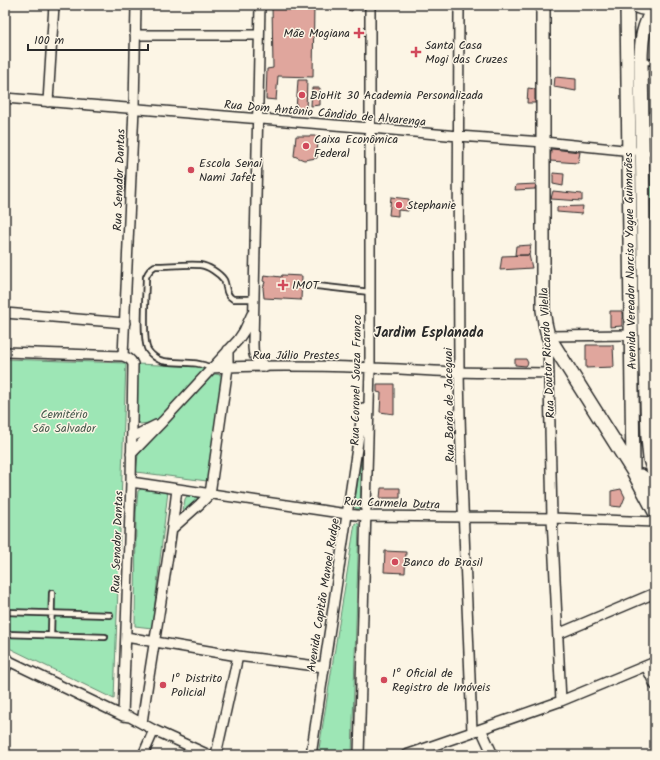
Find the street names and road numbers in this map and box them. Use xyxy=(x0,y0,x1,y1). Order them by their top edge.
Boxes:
street label: Rua Dom Antônio Cândido de Alvarenga xyxy=(223,95,427,132)
street label: Rua Senador Dantas xyxy=(108,129,131,232)
street label: Avenida Vereador Narciso Yague Guimarães xyxy=(619,152,642,370)
street label: Rua Doutor Ricardo Vilella xyxy=(535,287,560,419)
street label: Rua Coronel Souza Franco xyxy=(346,314,367,446)
street label: Rua Júlio Prestes xyxy=(253,346,339,365)
street label: Rua Barão de Jaceguai xyxy=(439,346,460,462)
street label: Rua Senador Dantas xyxy=(106,491,129,594)
street label: Rua Carmela Dutra xyxy=(344,492,441,515)
street label: Avenida Capitão Manoel Rudge xyxy=(302,516,345,673)

